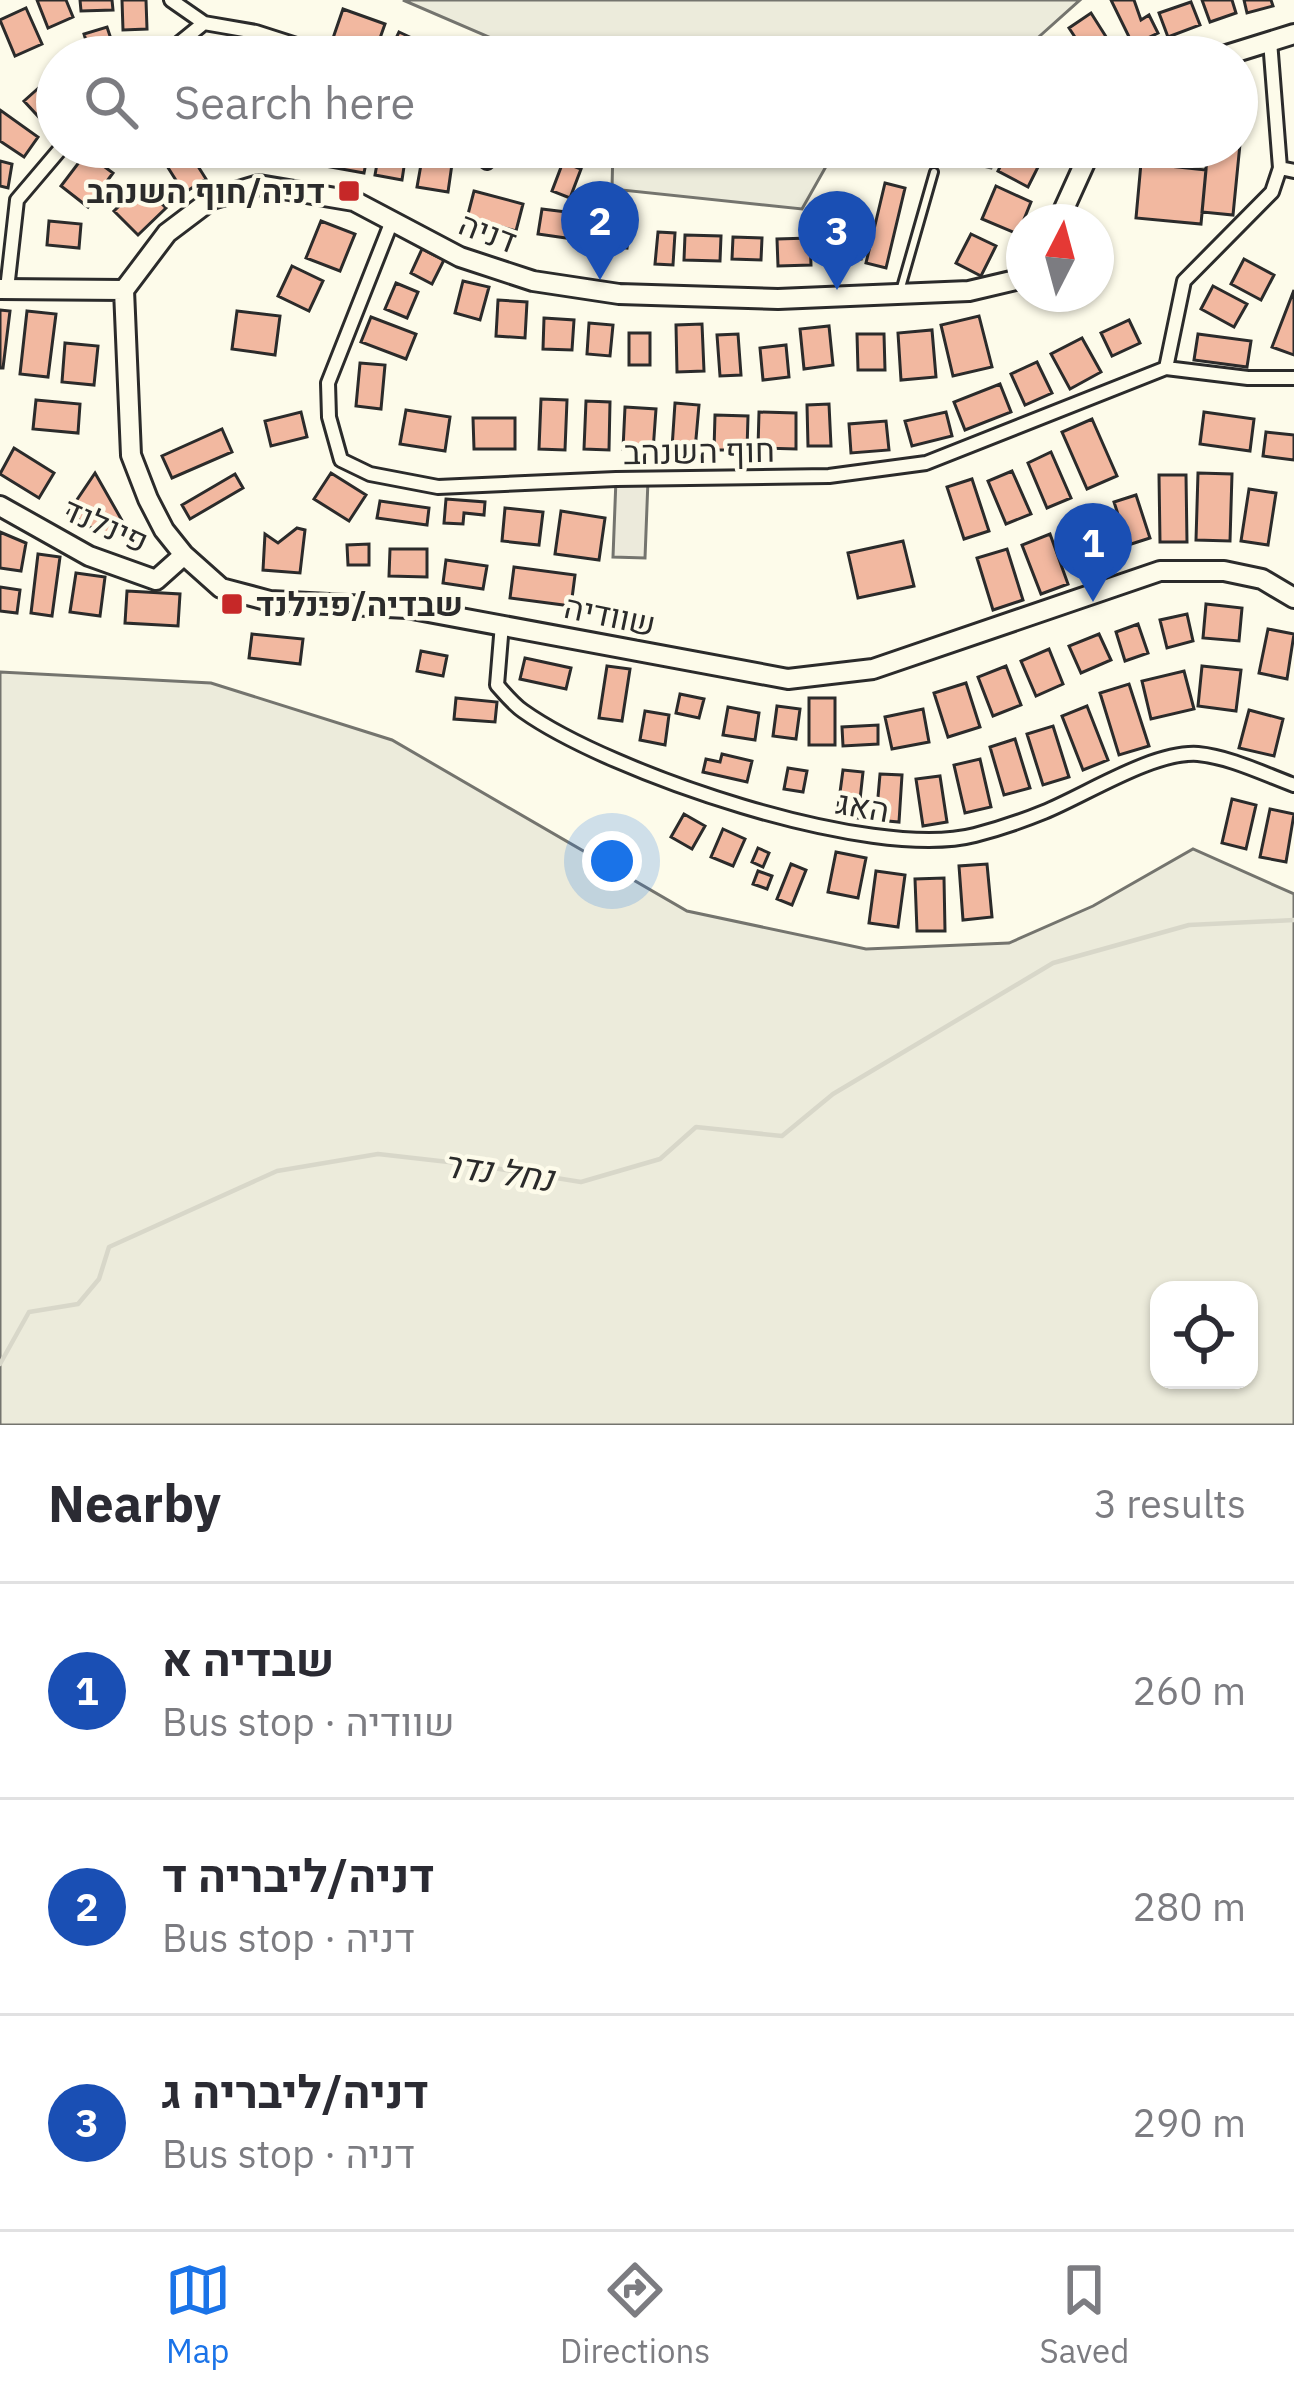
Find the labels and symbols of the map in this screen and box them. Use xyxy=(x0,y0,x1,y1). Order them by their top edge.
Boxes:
place label: דניה/חוף השנהב xyxy=(86,169,325,212)
marker: דניה/חוף השנהב xyxy=(336,178,362,204)
pin: 2 xyxy=(561,181,639,280)
pin: 3 xyxy=(798,191,876,290)
street label: דניה xyxy=(453,201,523,262)
north arrow xyxy=(1006,204,1114,312)
street label: חוף השנהב xyxy=(623,428,775,473)
street label: פינלנד xyxy=(57,487,155,562)
pin: 1 xyxy=(1054,503,1132,602)
place label: שבדיה/פינלנד xyxy=(256,582,463,625)
street label: שוודיה xyxy=(561,584,660,645)
marker: שבדיה/פינלנד xyxy=(219,591,245,617)
street label: האג xyxy=(833,780,893,831)
your location xyxy=(582,831,642,891)
water label: נחל נדר xyxy=(440,1139,559,1202)

